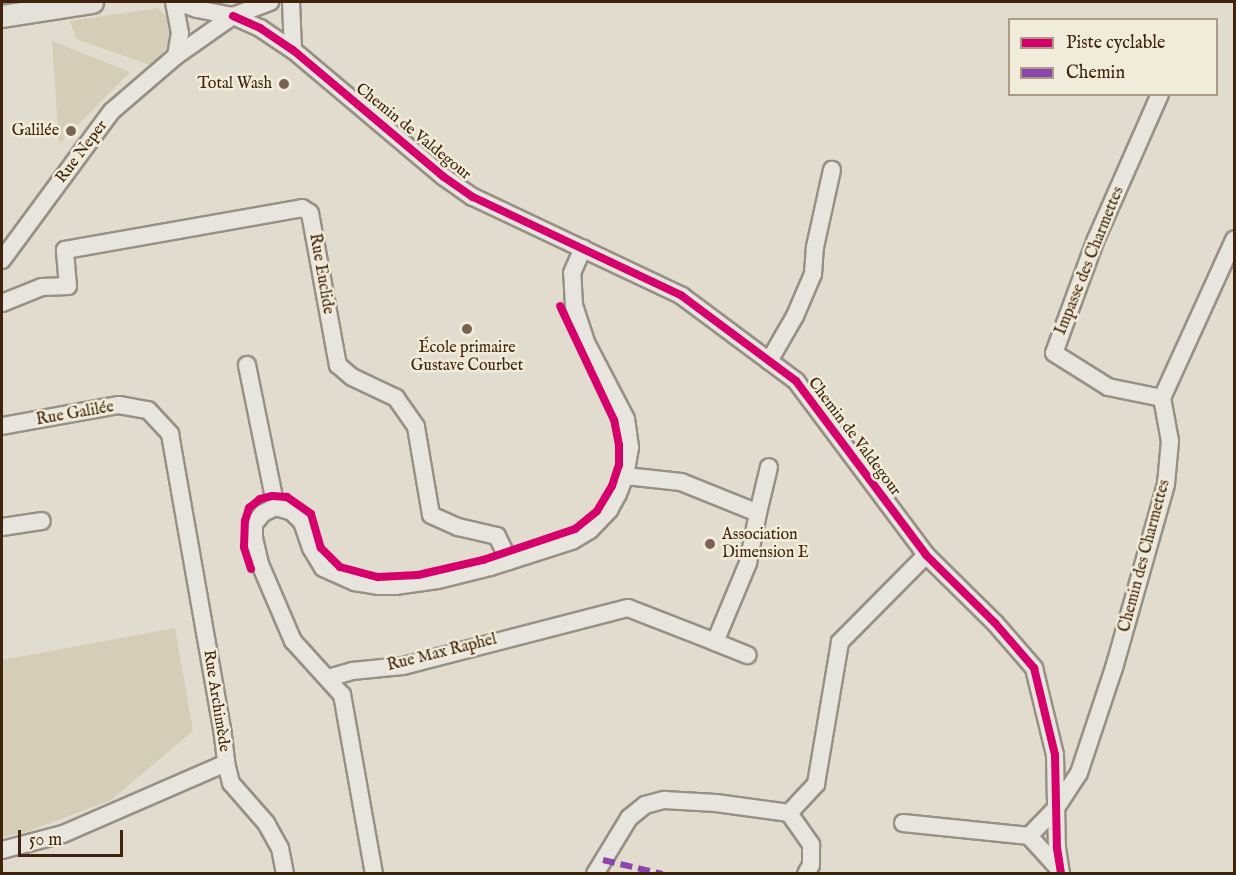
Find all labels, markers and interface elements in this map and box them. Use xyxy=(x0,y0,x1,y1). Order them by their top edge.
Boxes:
legend xyxy=(1008,18,1218,96)
text: Piste cyclable xyxy=(1066,32,1165,55)
text: Chemin xyxy=(1066,62,1125,85)
place label: Total Wash xyxy=(198,74,272,94)
marker: Total Wash xyxy=(277,77,291,91)
street label: Chemin de Valdegour xyxy=(351,79,475,185)
street label: Rue Neper xyxy=(52,117,112,187)
place label: Galilée xyxy=(12,121,59,141)
marker: Galilée xyxy=(64,124,78,138)
street label: Impasse des Charmettes xyxy=(1051,184,1129,338)
street label: Rue Euclide xyxy=(304,232,338,316)
marker: École primaire Gustave Courbet xyxy=(460,322,474,336)
place label: École primaire Gustave Courbet xyxy=(411,338,523,376)
street label: Chemin de Valdegour xyxy=(803,374,905,500)
street label: Rue Galilée xyxy=(35,398,115,430)
street label: Chemin des Charmettes xyxy=(1115,478,1175,634)
place label: Association Dimension E xyxy=(722,525,809,563)
marker: Association Dimension E xyxy=(703,537,717,551)
street label: Rue Max Raphel xyxy=(385,630,499,676)
street label: Rue Archimède xyxy=(198,649,234,753)
scale bar xyxy=(21,818,126,856)
text: 50 m xyxy=(29,829,62,852)

